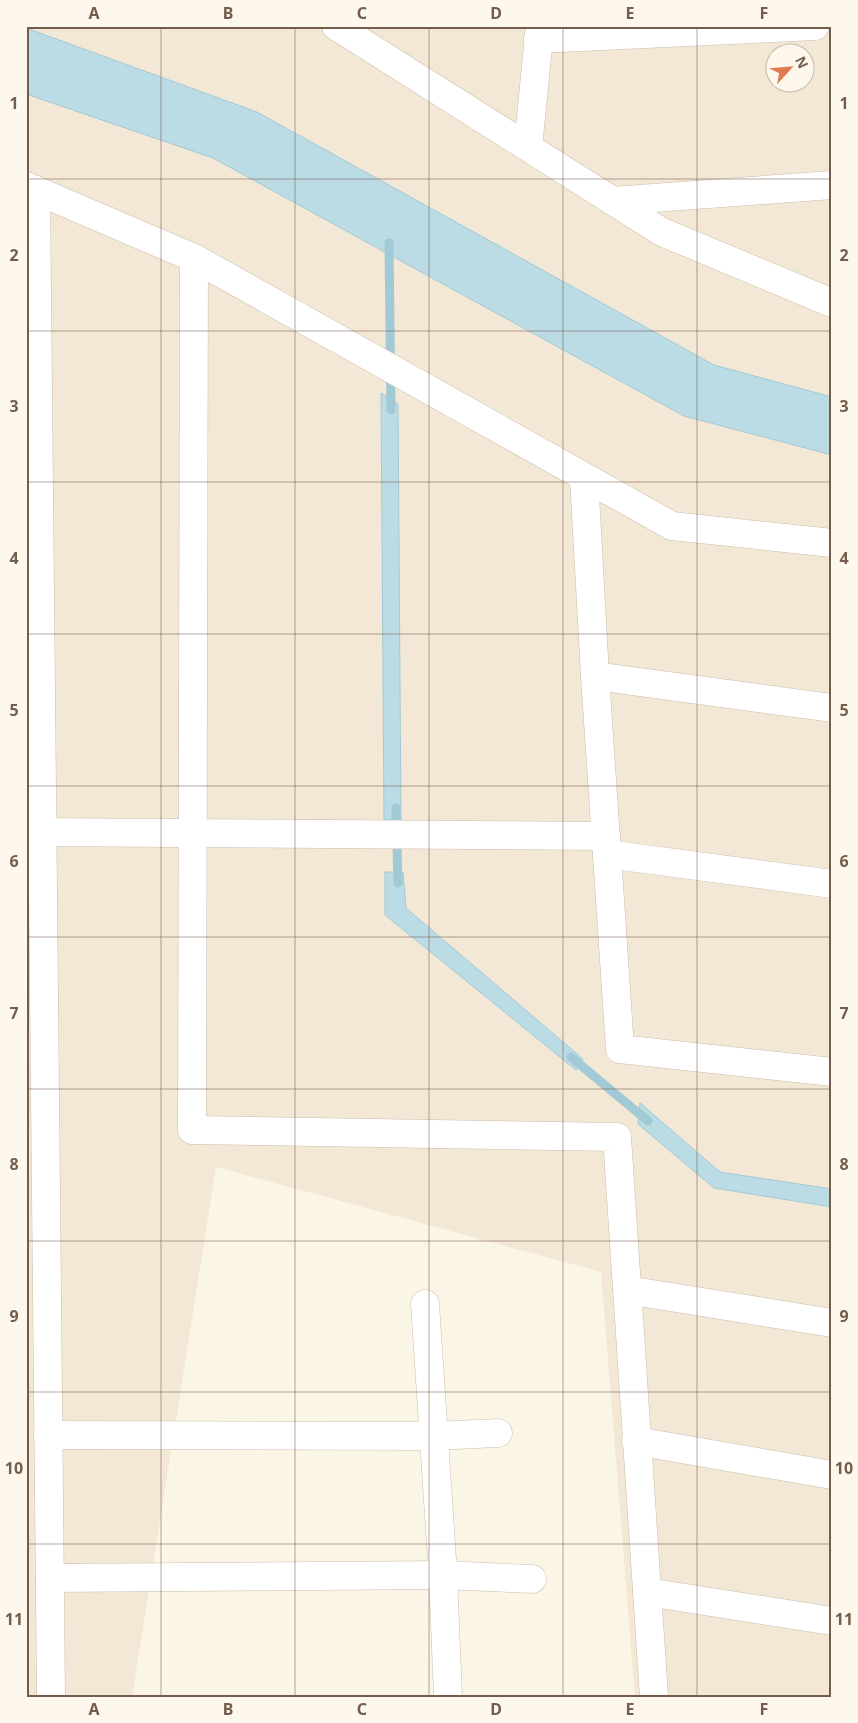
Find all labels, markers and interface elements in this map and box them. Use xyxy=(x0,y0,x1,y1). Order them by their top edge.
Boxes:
text: A xyxy=(88,2,100,24)
text: B xyxy=(223,2,233,24)
text: C xyxy=(357,2,367,24)
text: D xyxy=(490,2,502,24)
text: E xyxy=(626,2,635,24)
text: F xyxy=(760,2,768,24)
north arrow xyxy=(766,42,816,92)
text: N xyxy=(791,53,813,71)
text: 1 xyxy=(9,92,19,114)
text: 1 xyxy=(839,92,849,114)
text: 2 xyxy=(9,244,19,266)
text: 2 xyxy=(839,244,849,266)
text: 3 xyxy=(9,395,19,417)
text: 3 xyxy=(839,395,849,417)
text: 4 xyxy=(9,547,19,569)
text: 4 xyxy=(839,547,849,569)
text: 5 xyxy=(9,699,19,721)
text: 5 xyxy=(839,699,849,721)
text: 6 xyxy=(9,850,19,872)
text: 6 xyxy=(839,850,849,872)
text: 7 xyxy=(9,1002,19,1024)
text: 7 xyxy=(839,1002,849,1024)
text: 8 xyxy=(9,1153,19,1175)
text: 8 xyxy=(839,1153,849,1175)
text: 9 xyxy=(9,1305,19,1327)
text: 9 xyxy=(839,1305,849,1327)
text: 10 xyxy=(5,1457,23,1479)
text: 10 xyxy=(835,1457,853,1479)
text: 11 xyxy=(5,1608,23,1630)
text: 11 xyxy=(835,1608,853,1630)
text: A xyxy=(88,1698,100,1720)
text: B xyxy=(223,1698,233,1720)
text: C xyxy=(357,1698,367,1720)
text: D xyxy=(490,1698,502,1720)
text: E xyxy=(626,1698,635,1720)
text: F xyxy=(760,1698,768,1720)

